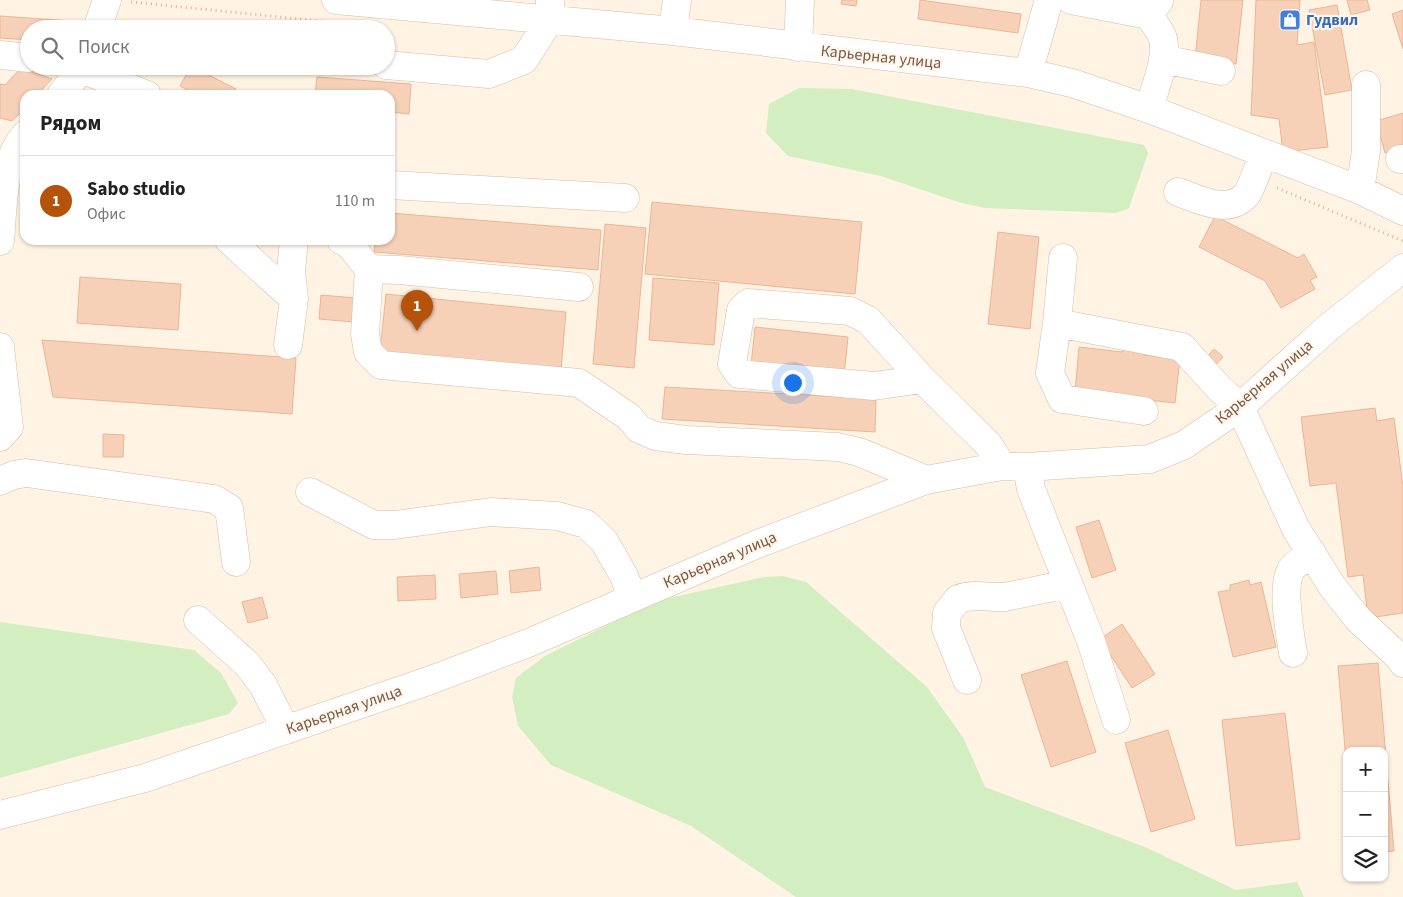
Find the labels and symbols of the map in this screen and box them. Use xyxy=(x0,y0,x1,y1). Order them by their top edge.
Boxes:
shop icon: Гудвил xyxy=(1278,8,1302,32)
place label: Гудвил xyxy=(1306,9,1358,31)
street label: Карьерная улица xyxy=(820,40,942,74)
pin: 1 xyxy=(401,290,433,331)
street label: Карьерная улица xyxy=(1210,335,1318,429)
your location xyxy=(780,370,806,396)
street label: Карьерная улица xyxy=(660,526,780,594)
street label: Карьерная улица xyxy=(283,680,405,740)

